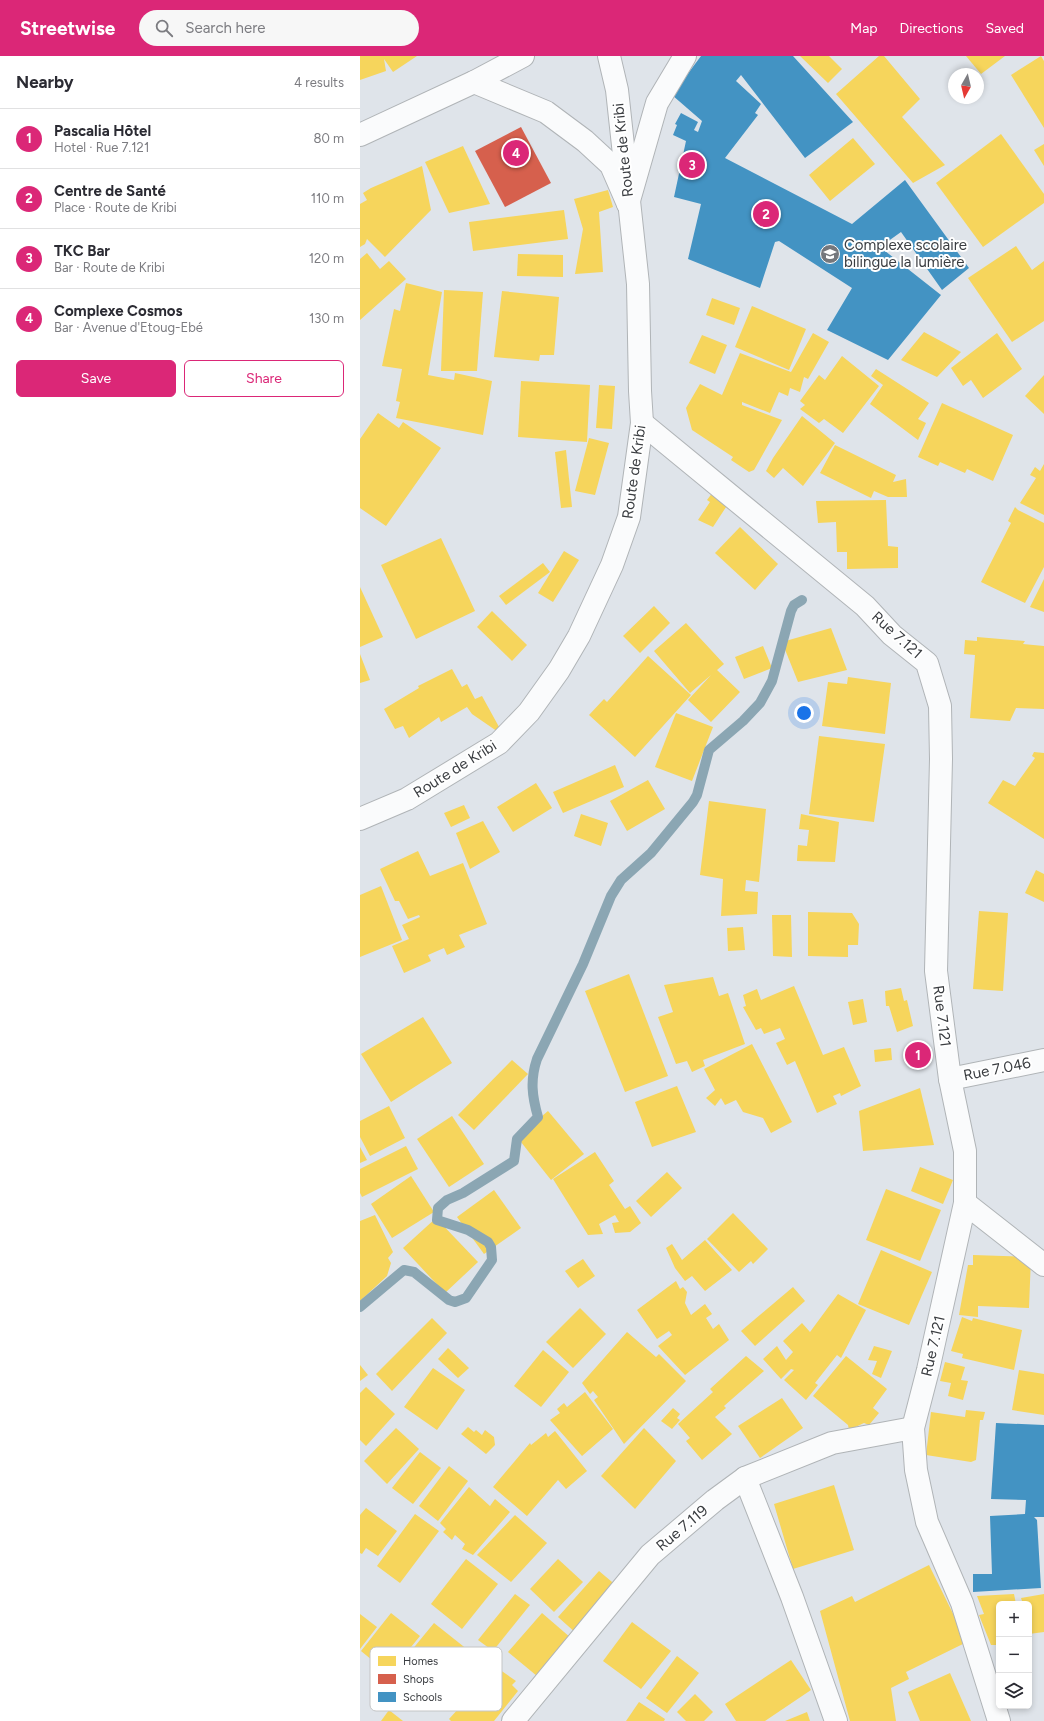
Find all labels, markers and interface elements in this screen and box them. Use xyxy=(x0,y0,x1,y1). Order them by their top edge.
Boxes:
search box xyxy=(139,10,419,46)
text: Streetwise xyxy=(20,17,115,40)
icon: search xyxy=(153,17,175,39)
text: Search here xyxy=(185,19,265,37)
text: Map xyxy=(850,20,878,37)
text: Directions xyxy=(900,20,963,37)
text: Saved xyxy=(985,20,1024,37)
north arrow xyxy=(948,68,984,104)
text: Nearby xyxy=(16,72,74,92)
text: 4 results xyxy=(294,75,344,90)
street label: Route de Kribi xyxy=(609,102,637,198)
text: Pascalia Hôtel xyxy=(54,122,151,140)
text: 1 xyxy=(26,131,32,146)
text: 80 m xyxy=(313,131,344,146)
pin: 4 xyxy=(503,138,529,168)
text: Hotel · Rue 7.121 xyxy=(54,140,149,155)
pin: 3 xyxy=(679,150,705,180)
text: Centre de Santé xyxy=(54,182,166,200)
text: 2 xyxy=(25,191,33,206)
text: 110 m xyxy=(311,191,344,206)
pin: 2 xyxy=(753,199,779,229)
text: Place · Route de Kribi xyxy=(54,200,177,215)
place label: Complexe scolaire bilingue la lumière xyxy=(844,236,967,271)
text: TKC Bar xyxy=(54,242,110,260)
school or university icon: Complexe scolaire bilingue la lumière xyxy=(819,243,841,265)
text: 3 xyxy=(25,251,33,266)
text: 120 m xyxy=(309,251,344,266)
text: Bar · Route de Kribi xyxy=(54,260,165,275)
text: Complexe Cosmos xyxy=(54,302,182,320)
text: 4 xyxy=(25,311,33,326)
text: 130 m xyxy=(309,311,344,326)
text: Bar · Avenue d'Etoug-Ebé xyxy=(54,320,203,335)
button: Save xyxy=(16,360,176,397)
button: Share xyxy=(184,360,344,397)
street label: Route de Kribi xyxy=(619,424,649,520)
street label: Rue 7.121 xyxy=(868,608,926,662)
your location xyxy=(794,703,814,723)
street label: Route de Kribi xyxy=(410,736,500,802)
street label: Rue 7.121 xyxy=(929,984,955,1048)
pin: 1 xyxy=(905,1040,931,1070)
street label: Rue 7.046 xyxy=(962,1054,1033,1084)
street label: Rue 7.121 xyxy=(917,1314,949,1378)
street label: Rue 7.119 xyxy=(653,1501,711,1555)
map controls xyxy=(996,1601,1032,1709)
button: + xyxy=(996,1601,1032,1637)
button: − xyxy=(996,1637,1032,1673)
legend xyxy=(370,1647,502,1711)
text: Homes xyxy=(403,1655,438,1668)
text: Shops xyxy=(403,1673,434,1686)
button: layers xyxy=(996,1673,1032,1709)
text: Schools xyxy=(403,1691,442,1704)

